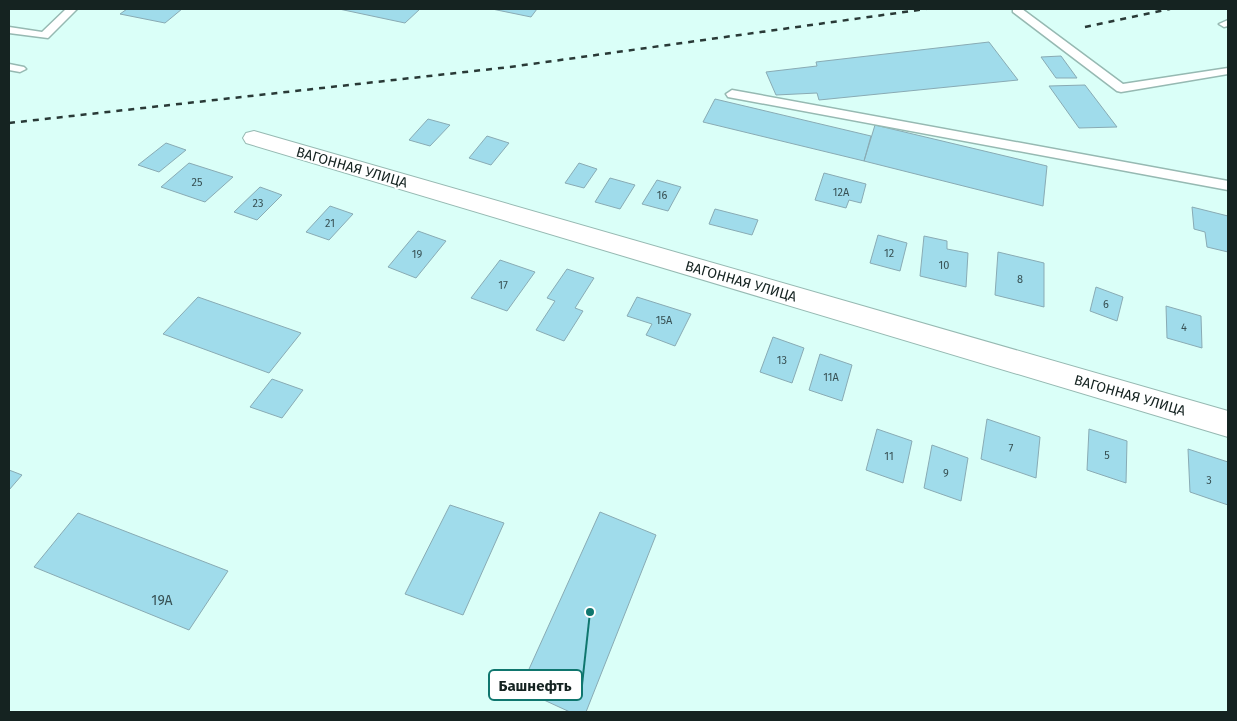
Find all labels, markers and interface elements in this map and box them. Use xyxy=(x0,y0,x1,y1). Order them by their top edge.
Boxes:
street label: ВАГОННАЯ УЛИЦА xyxy=(294,143,410,192)
house number: 25 xyxy=(192,176,203,189)
house number: 12А xyxy=(833,186,850,199)
house number: 16 xyxy=(657,189,667,202)
house number: 23 xyxy=(253,197,263,210)
house number: 21 xyxy=(325,217,335,230)
house number: 12 xyxy=(884,247,894,260)
house number: 19 xyxy=(412,248,422,261)
street label: ВАГОННАЯ УЛИЦА xyxy=(683,257,799,306)
house number: 10 xyxy=(939,259,949,272)
house number: 8 xyxy=(1017,273,1023,286)
house number: 17 xyxy=(498,279,508,292)
house number: 6 xyxy=(1103,298,1109,311)
house number: 15А xyxy=(656,314,673,327)
house number: 4 xyxy=(1181,321,1187,334)
house number: 13 xyxy=(777,354,787,367)
house number: 11А xyxy=(823,371,840,384)
street label: ВАГОННАЯ УЛИЦА xyxy=(1072,371,1188,420)
house number: 7 xyxy=(1009,442,1014,455)
house number: 5 xyxy=(1104,449,1110,462)
house number: 11 xyxy=(884,450,894,463)
house number: 9 xyxy=(943,467,949,480)
house number: 3 xyxy=(1206,474,1212,487)
house number: 19А xyxy=(151,592,173,609)
callout: Башнефть xyxy=(489,670,582,700)
text: Башнефть xyxy=(498,677,572,695)

